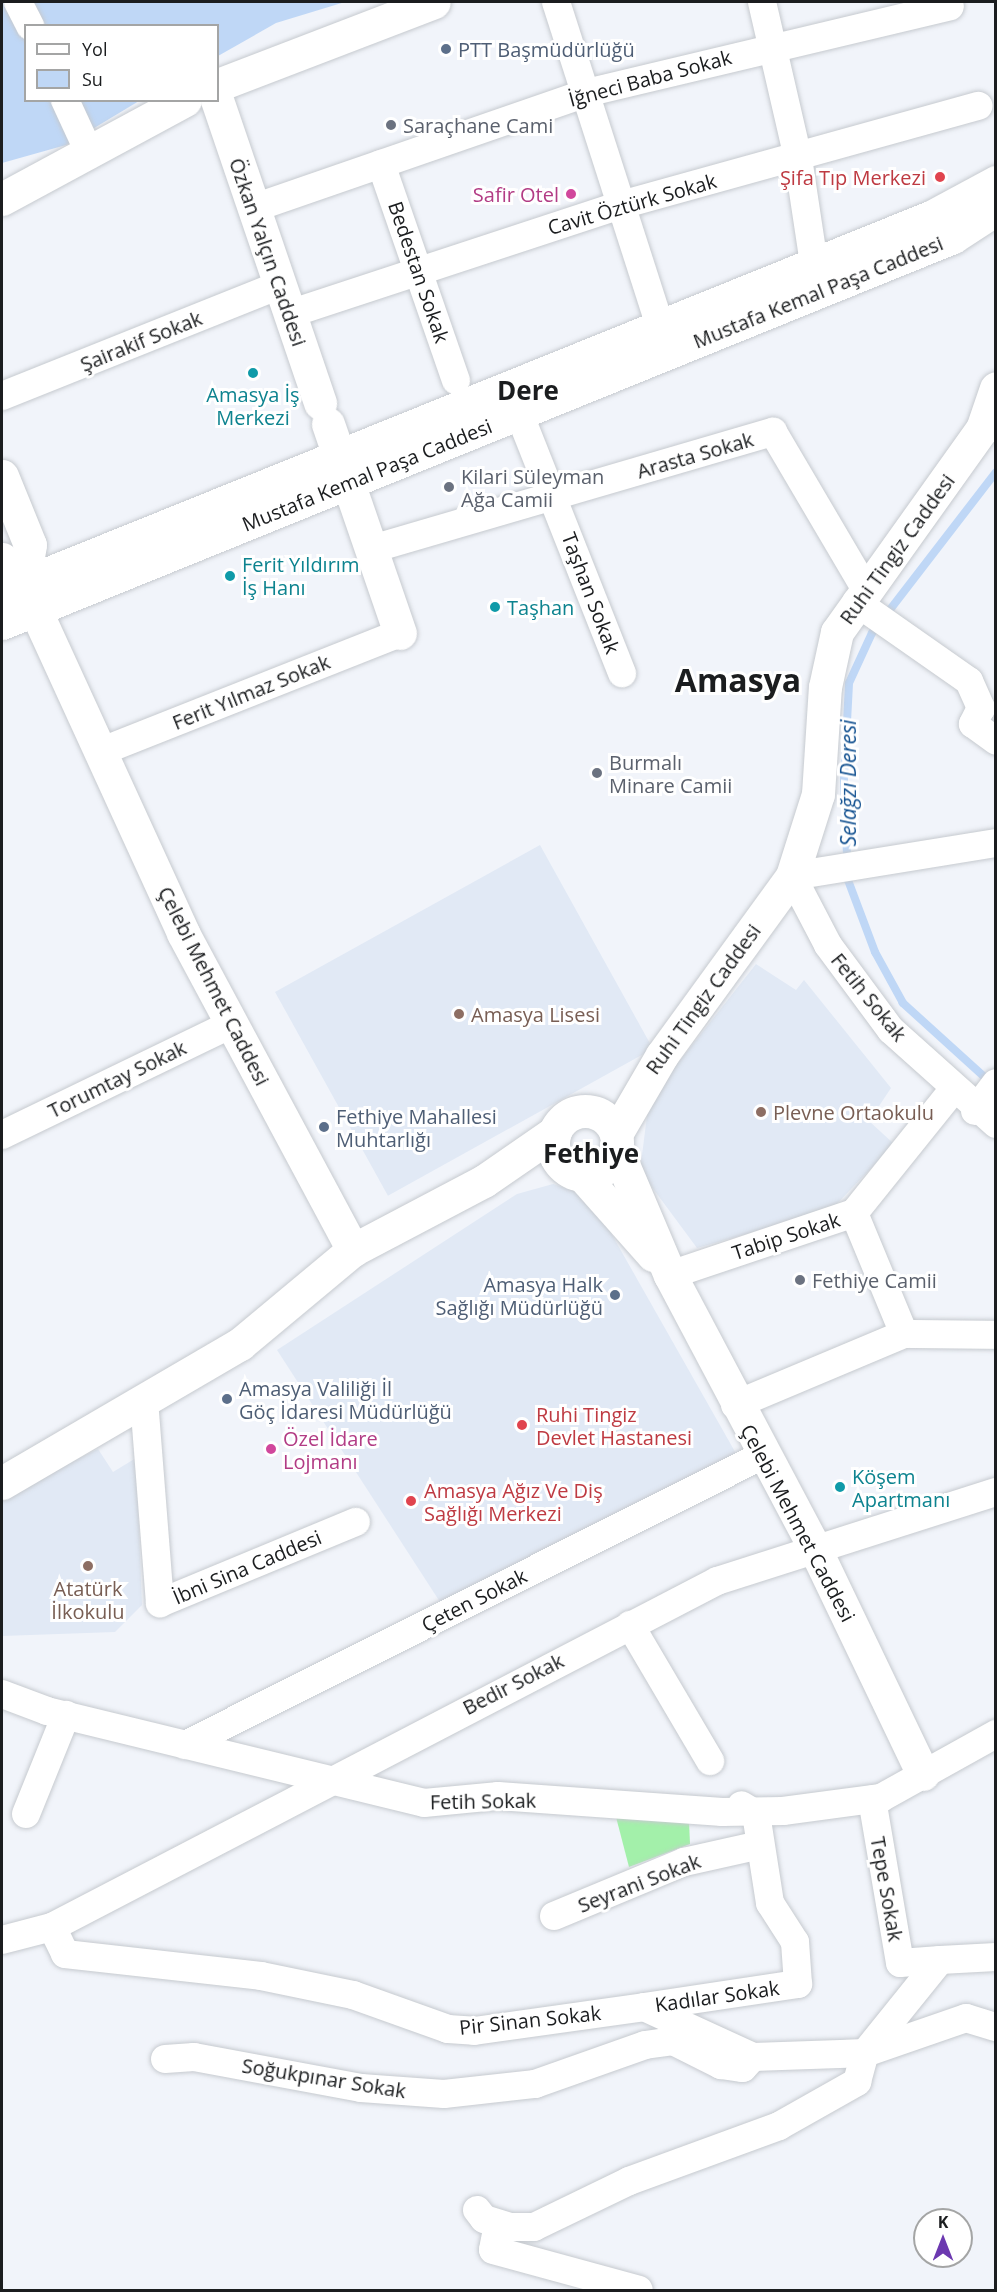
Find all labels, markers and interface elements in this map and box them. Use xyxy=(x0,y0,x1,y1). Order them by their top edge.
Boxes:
legend xyxy=(24,24,219,102)
text: Yol xyxy=(82,37,107,61)
place label: PTT Başmüdürlüğü xyxy=(458,37,635,61)
marker: PTT Başmüdürlüğü xyxy=(439,42,453,56)
street label: İğneci Baba Sokak xyxy=(566,45,734,111)
text: Su xyxy=(82,67,103,91)
place label: Saraçhane Cami xyxy=(403,113,553,137)
marker: Saraçhane Cami xyxy=(384,118,398,132)
street label: Özkan Yalçın Caddesi xyxy=(225,155,311,349)
place label: Şifa Tıp Merkezi xyxy=(780,165,926,189)
street label: Cavit Öztürk Sokak xyxy=(545,168,719,240)
marker: Şifa Tıp Merkezi xyxy=(931,168,949,186)
place label: Safir Otel xyxy=(473,182,559,206)
marker: Safir Otel xyxy=(564,187,578,201)
street label: Bedestan Sokak xyxy=(384,198,454,346)
street label: Mustafa Kemal Paşa Caddesi xyxy=(690,231,946,353)
street label: Şairakif Sokak xyxy=(77,306,205,376)
marker: Amasya İş Merkezi xyxy=(246,366,260,380)
district label: Dere xyxy=(497,375,559,407)
place label: Amasya İş Merkezi xyxy=(206,382,300,429)
street label: Mustafa Kemal Paşa Caddesi xyxy=(239,414,495,536)
street label: Arasta Sokak xyxy=(634,427,756,483)
place label: Kilari Süleyman Ağa Camii xyxy=(461,464,604,511)
street label: Ruhi Tingiz Caddesi xyxy=(834,469,960,629)
marker: Kilari Süleyman Ağa Camii xyxy=(442,480,456,494)
street label: Taşhan Sokak xyxy=(557,529,625,657)
place label: Ferit Yıldırım İş Hanı xyxy=(242,552,359,599)
marker: Ferit Yıldırım İş Hanı xyxy=(223,569,237,583)
place label: Taşhan xyxy=(507,595,574,619)
marker: Taşhan xyxy=(488,600,502,614)
street label: Ferit Yılmaz Sokak xyxy=(169,649,333,735)
district label: Amasya xyxy=(675,661,801,699)
water label: Selağzı Deresi xyxy=(835,720,861,846)
place label: Burmalı Minare Camii xyxy=(609,750,732,797)
marker: Burmalı Minare Camii xyxy=(590,766,604,780)
street label: Çelebi Mehmet Caddesi xyxy=(153,882,275,1090)
street label: Ruhi Tingiz Caddesi xyxy=(640,919,766,1079)
street label: Fetih Sokak xyxy=(826,948,912,1046)
place label: Amasya Lisesi xyxy=(471,1002,600,1026)
marker: Amasya Lisesi xyxy=(452,1007,466,1021)
street label: Torumtay Sokak xyxy=(44,1035,190,1123)
place label: Plevne Ortaokulu xyxy=(773,1100,934,1124)
place label: Fethiye Mahallesi Muhtarlığı xyxy=(336,1104,497,1151)
marker: Plevne Ortaokulu xyxy=(754,1105,768,1119)
marker: Fethiye Mahallesi Muhtarlığı xyxy=(317,1120,331,1134)
district label: Fethiye xyxy=(543,1138,639,1170)
street label: Tabip Sokak xyxy=(729,1207,843,1265)
place label: Fethiye Camii xyxy=(812,1268,937,1292)
place label: Amasya Halk Sağlığı Müdürlüğü xyxy=(435,1272,603,1319)
marker: Fethiye Camii xyxy=(793,1273,807,1287)
marker: Amasya Halk Sağlığı Müdürlüğü xyxy=(608,1288,622,1302)
place label: Amasya Valiliği İl Göç İdaresi Müdürlüğü xyxy=(239,1376,452,1423)
marker: Amasya Valiliği İl Göç İdaresi Müdürlüğü xyxy=(220,1392,234,1406)
place label: Ruhi Tingiz Devlet Hastanesi xyxy=(536,1402,692,1449)
marker: Ruhi Tingiz Devlet Hastanesi xyxy=(513,1416,531,1434)
street label: Çelebi Mehmet Caddesi xyxy=(736,1420,860,1626)
place label: Özel İdare Lojmanı xyxy=(283,1426,378,1473)
marker: Özel İdare Lojmanı xyxy=(264,1442,278,1456)
place label: Köşem Apartmanı xyxy=(852,1464,950,1511)
place label: Amasya Ağız Ve Diş Sağlığı Merkezi xyxy=(424,1478,603,1525)
marker: Köşem Apartmanı xyxy=(833,1480,847,1494)
marker: Amasya Ağız Ve Diş Sağlığı Merkezi xyxy=(402,1492,420,1510)
street label: İbni Sina Caddesi xyxy=(169,1525,325,1609)
marker: Atatürk İlkokulu xyxy=(81,1559,95,1573)
street label: Çeten Sokak xyxy=(417,1563,531,1637)
place label: Atatürk İlkokulu xyxy=(51,1576,125,1623)
street label: Bedir Sokak xyxy=(459,1648,567,1720)
street label: Fetih Sokak xyxy=(430,1788,536,1814)
street label: Tepe Sokak xyxy=(866,1835,908,1943)
street label: Seyrani Sokak xyxy=(574,1849,704,1917)
street label: Kadılar Sokak xyxy=(653,1975,781,2017)
street label: Pir Sinan Sokak xyxy=(458,2001,602,2039)
street label: Soğukpınar Sokak xyxy=(240,2053,408,2103)
north arrow xyxy=(913,2208,973,2268)
text: K xyxy=(938,2211,948,2233)

